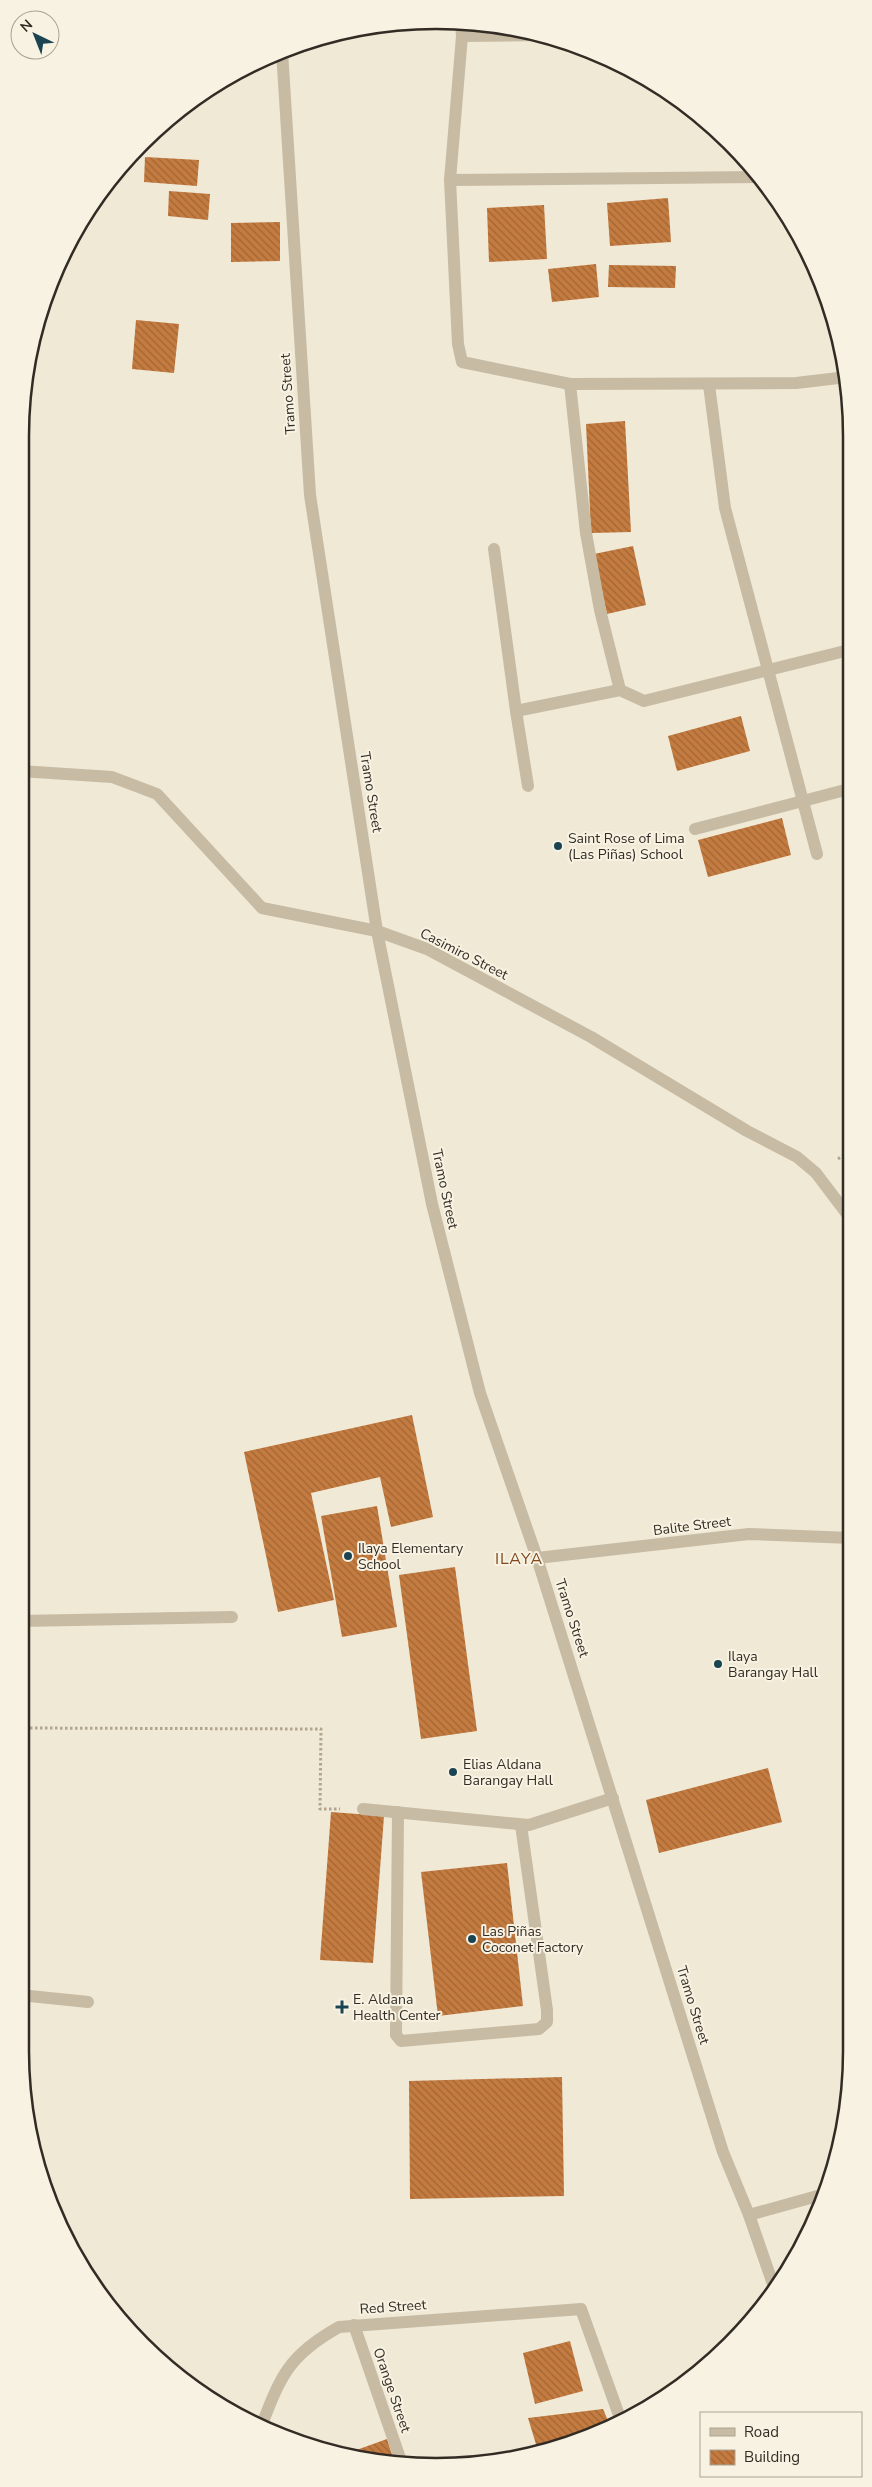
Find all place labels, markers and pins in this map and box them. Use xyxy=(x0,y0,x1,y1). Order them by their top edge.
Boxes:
place label: Saint Rose of Lima (Las Piñas) School xyxy=(568,829,685,864)
marker: Saint Rose of Lima (Las Piñas) School xyxy=(552,840,564,852)
place label: Ilaya Elementary School xyxy=(358,1539,464,1574)
marker: Ilaya Elementary School xyxy=(342,1550,354,1562)
place label: Ilaya Barangay Hall xyxy=(728,1647,819,1682)
marker: Ilaya Barangay Hall xyxy=(712,1658,724,1670)
place label: Elias Aldana Barangay Hall xyxy=(463,1755,554,1790)
marker: Elias Aldana Barangay Hall xyxy=(447,1766,459,1778)
place label: Las Piñas Coconet Factory xyxy=(482,1922,584,1957)
marker: Las Piñas Coconet Factory xyxy=(466,1933,478,1945)
place label: E. Aldana Health Center xyxy=(353,1990,441,2025)
marker: E. Aldana Health Center xyxy=(335,2000,349,2014)

